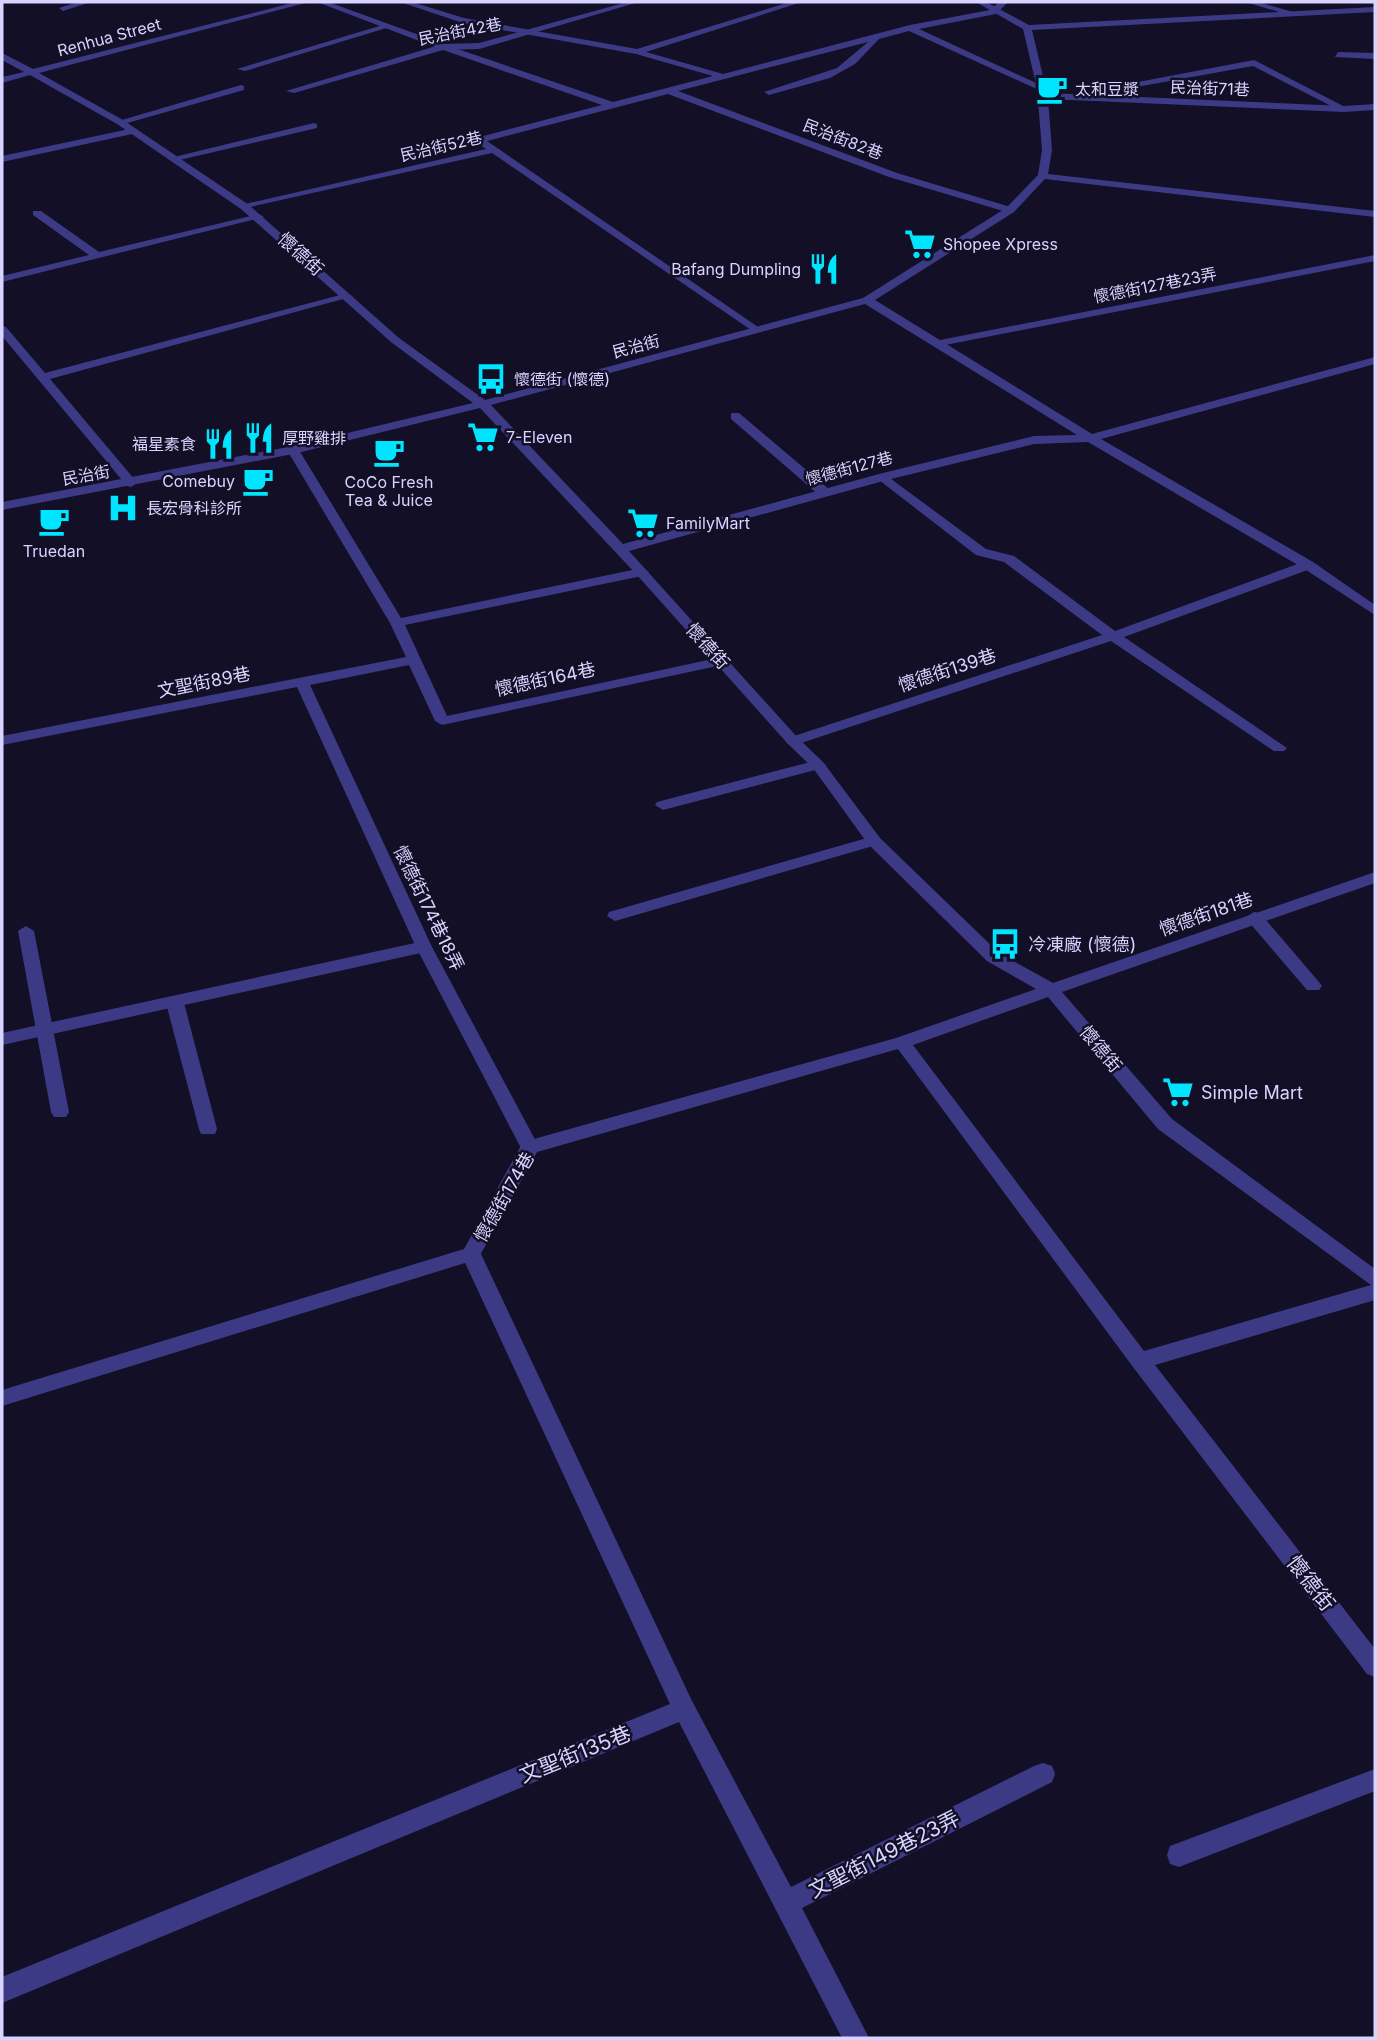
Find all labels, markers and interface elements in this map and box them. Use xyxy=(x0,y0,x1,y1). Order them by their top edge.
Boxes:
street label: 民治街42巷 xyxy=(417,13,503,49)
street label: Renhua Street xyxy=(55,14,163,60)
cafe icon: 太和豆漿 xyxy=(1035,72,1069,106)
street label: 民治街71巷 xyxy=(1170,77,1250,99)
place label: 太和豆漿 xyxy=(1075,79,1139,99)
street label: 民治街82巷 xyxy=(800,115,886,163)
street label: 民治街52巷 xyxy=(398,127,484,165)
supermarket icon: Shopee Xpress xyxy=(903,227,937,261)
street label: 懷德街 xyxy=(274,228,328,280)
place label: Shopee Xpress xyxy=(943,234,1058,254)
restaurant icon: Bafang Dumpling xyxy=(807,252,841,286)
place label: Bafang Dumpling xyxy=(671,259,801,279)
street label: 懷德街127巷23弄 xyxy=(1092,263,1218,307)
street label: 民治街 xyxy=(610,330,662,362)
bus stop icon: 懷德街 (懷德) xyxy=(474,362,508,396)
place label: 懷德街 (懷德) xyxy=(514,369,610,389)
supermarket icon: 7-Eleven xyxy=(466,420,500,454)
restaurant icon: 厚野雞排 xyxy=(242,421,276,455)
restaurant icon: 福星素食 xyxy=(202,427,236,461)
place label: 7-Eleven xyxy=(506,427,572,447)
place label: 厚野雞排 xyxy=(282,428,346,448)
place label: 福星素食 xyxy=(132,434,196,454)
cafe icon: CoCo Fresh Tea & Juice xyxy=(372,435,406,469)
street label: 懷德街127巷 xyxy=(803,447,895,489)
street label: 民治街 xyxy=(61,461,111,489)
cafe icon: Comebuy xyxy=(241,464,275,498)
place label: Comebuy xyxy=(162,471,235,491)
place label: CoCo Fresh Tea & Juice xyxy=(344,472,434,510)
hospital icon: 長宏骨科診所 xyxy=(106,491,140,525)
place label: 長宏骨科診所 xyxy=(146,498,242,518)
cafe icon: Truedan xyxy=(37,504,71,538)
supermarket icon: FamilyMart xyxy=(626,506,660,540)
place label: FamilyMart xyxy=(666,513,750,533)
place label: Truedan xyxy=(23,541,85,561)
street label: 懷德街 xyxy=(682,619,734,673)
street label: 懷德街139巷 xyxy=(895,644,999,696)
street label: 懷德街164巷 xyxy=(493,658,597,700)
street label: 文聖街89巷 xyxy=(156,663,252,701)
street label: 懷德街174巷18弄 xyxy=(390,842,468,974)
street label: 懷德街181巷 xyxy=(1156,888,1256,940)
bus stop icon: 冷凍廠 (懷德) xyxy=(988,927,1022,961)
place label: 冷凍廠 (懷德) xyxy=(1028,934,1136,955)
street label: 懷德街 xyxy=(1076,1022,1126,1076)
supermarket icon: Simple Mart xyxy=(1161,1075,1195,1109)
place label: Simple Mart xyxy=(1201,1082,1303,1103)
street label: 懷德街174巷 xyxy=(470,1148,538,1246)
street label: 懷德街 xyxy=(1282,1550,1340,1616)
street label: 文聖街135巷 xyxy=(515,1720,635,1788)
street label: 文聖街149巷23弄 xyxy=(804,1805,964,1903)

